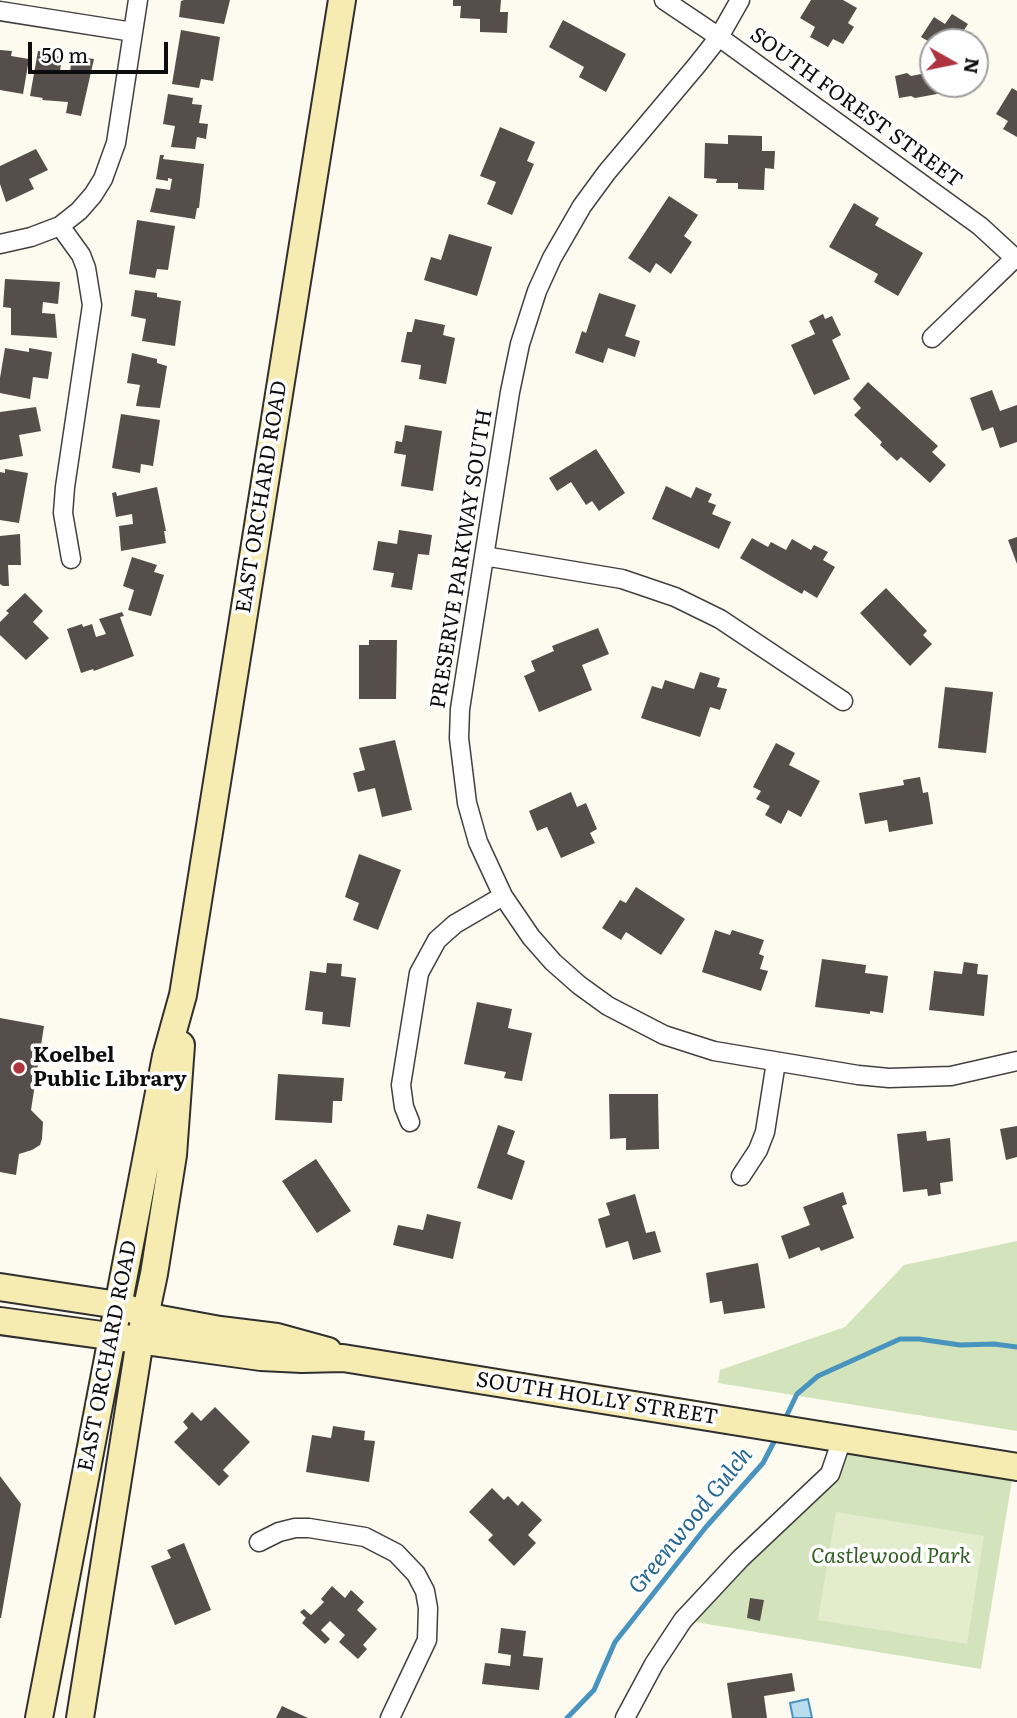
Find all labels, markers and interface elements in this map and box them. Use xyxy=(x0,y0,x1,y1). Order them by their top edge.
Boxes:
street label: SOUTH FOREST STREET xyxy=(745,22,967,194)
scale bar xyxy=(32,28,172,72)
north arrow xyxy=(919,28,989,98)
text: 50 m xyxy=(41,38,88,69)
text: N xyxy=(958,56,988,76)
street label: EAST ORCHARD ROAD xyxy=(231,379,293,615)
street label: PRESERVE PARKWAY SOUTH xyxy=(426,407,498,711)
place label: Koelbel Public Library xyxy=(33,1043,187,1093)
marker: Koelbel Public Library xyxy=(11,1060,27,1076)
street label: EAST ORCHARD ROAD xyxy=(73,1238,143,1474)
street label: SOUTH HOLLY STREET xyxy=(474,1367,720,1431)
water label: Greenwood Gulch xyxy=(623,1442,759,1600)
park label: Castlewood Park xyxy=(811,1544,971,1570)

